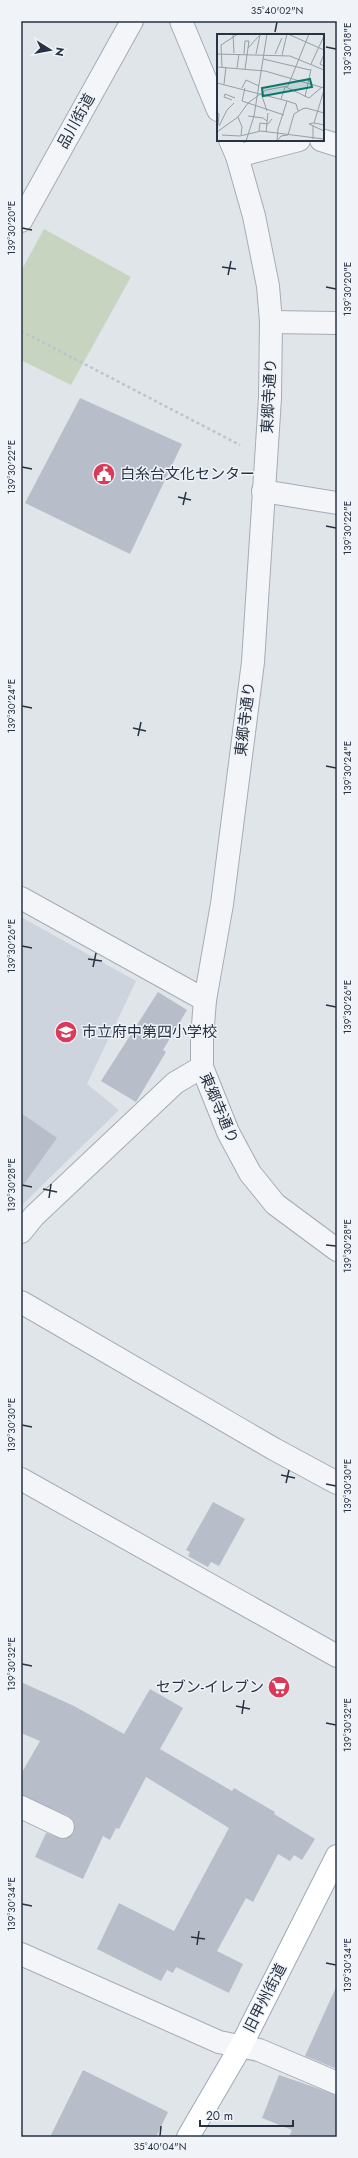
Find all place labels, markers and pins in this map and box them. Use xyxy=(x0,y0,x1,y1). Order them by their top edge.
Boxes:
public building icon: 白糸台文化センター xyxy=(91,461,117,487)
place label: 白糸台文化センター xyxy=(120,463,255,485)
school or university icon: 市立府中第四小学校 xyxy=(53,1019,79,1045)
place label: 市立府中第四小学校 xyxy=(82,1021,217,1043)
supermarket icon: セブン-イレブン xyxy=(266,1674,292,1700)
place label: セブン-イレブン xyxy=(156,1676,264,1698)

